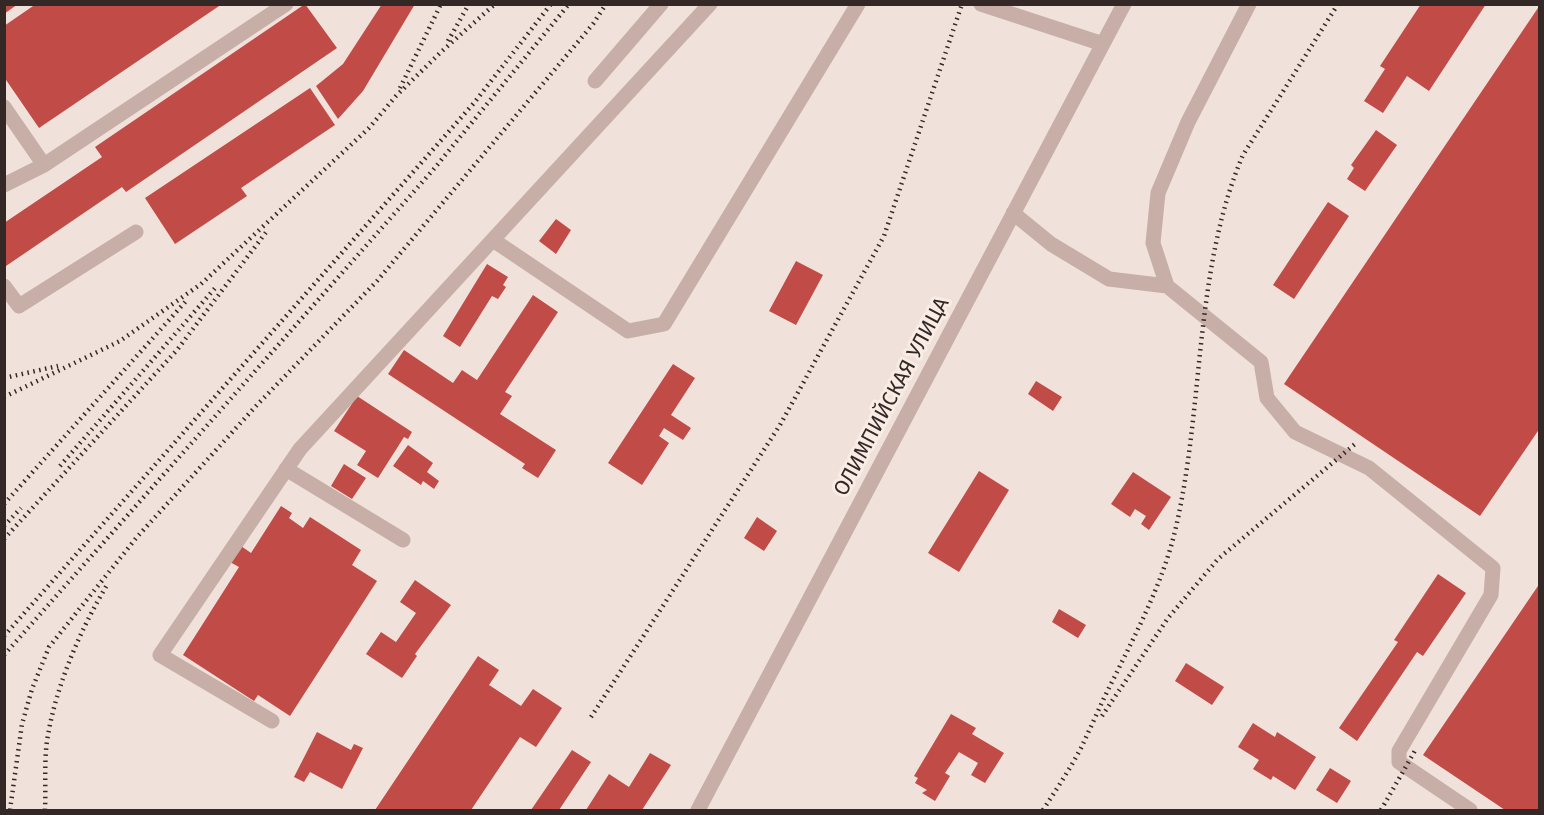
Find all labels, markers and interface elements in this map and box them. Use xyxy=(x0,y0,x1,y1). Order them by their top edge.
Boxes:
street label: ОЛИМПИЙСКАЯ УЛИЦА xyxy=(829,294,955,500)

